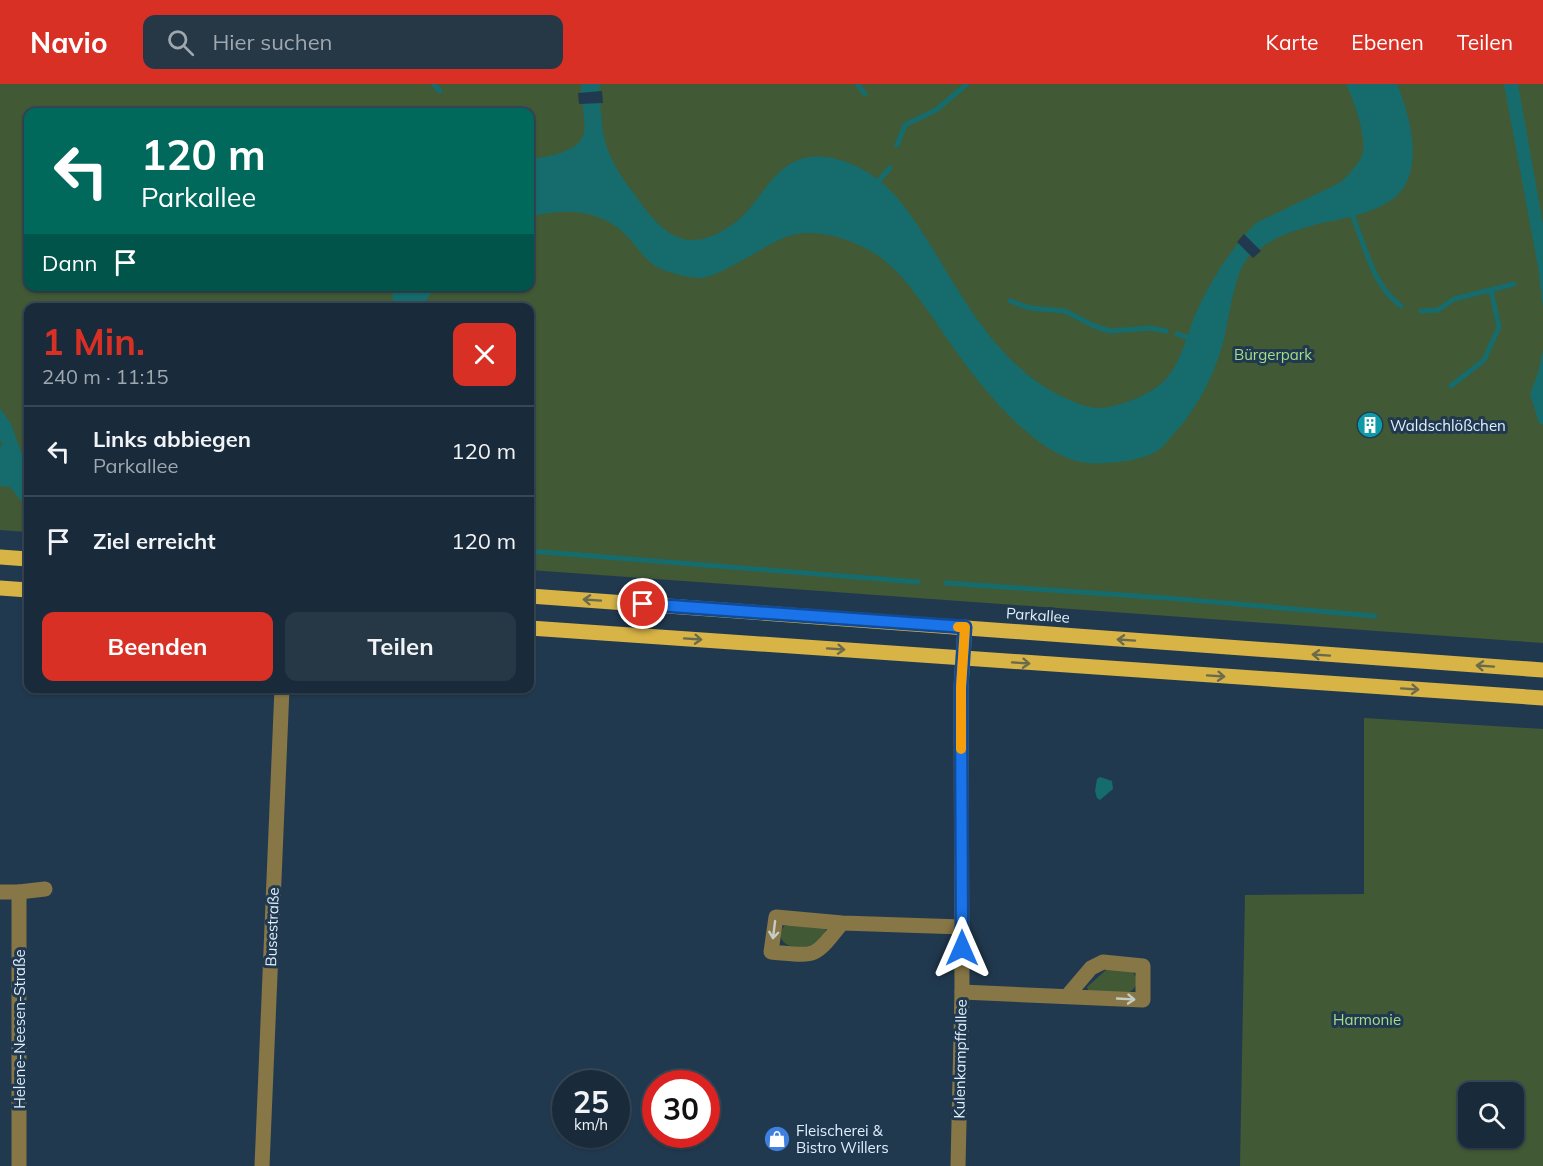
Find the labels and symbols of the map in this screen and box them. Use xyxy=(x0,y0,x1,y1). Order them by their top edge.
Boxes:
park label: Bürgerpark xyxy=(1234,345,1312,364)
building icon: Waldschlößchen xyxy=(1355,410,1385,440)
place label: Waldschlößchen xyxy=(1390,416,1506,435)
pin xyxy=(617,578,668,629)
one-way arrow xyxy=(583,595,603,606)
street label: Parkallee xyxy=(1005,603,1071,627)
one-way arrow xyxy=(682,634,702,645)
one-way arrow xyxy=(1117,634,1137,645)
one-way arrow xyxy=(825,644,845,655)
one-way arrow xyxy=(1311,649,1331,660)
one-way arrow xyxy=(1011,657,1031,668)
one-way arrow xyxy=(1475,660,1495,671)
one-way arrow xyxy=(1205,670,1225,681)
one-way arrow xyxy=(1400,683,1420,694)
street label: Busestraße xyxy=(261,887,283,967)
position arrow xyxy=(930,916,994,980)
one-way arrow xyxy=(769,920,780,939)
street label: Helene-Neesen-Straße xyxy=(10,949,29,1109)
one-way arrow xyxy=(1116,993,1136,1004)
street label: Kulenkampffallee xyxy=(949,999,971,1119)
park label: Harmonie xyxy=(1333,1010,1401,1029)
speed limit sign: 30 xyxy=(642,1070,720,1148)
place label: Fleischerei & Bistro Willers xyxy=(796,1121,889,1157)
shop icon: Fleischerei & Bistro Willers xyxy=(762,1124,792,1154)

